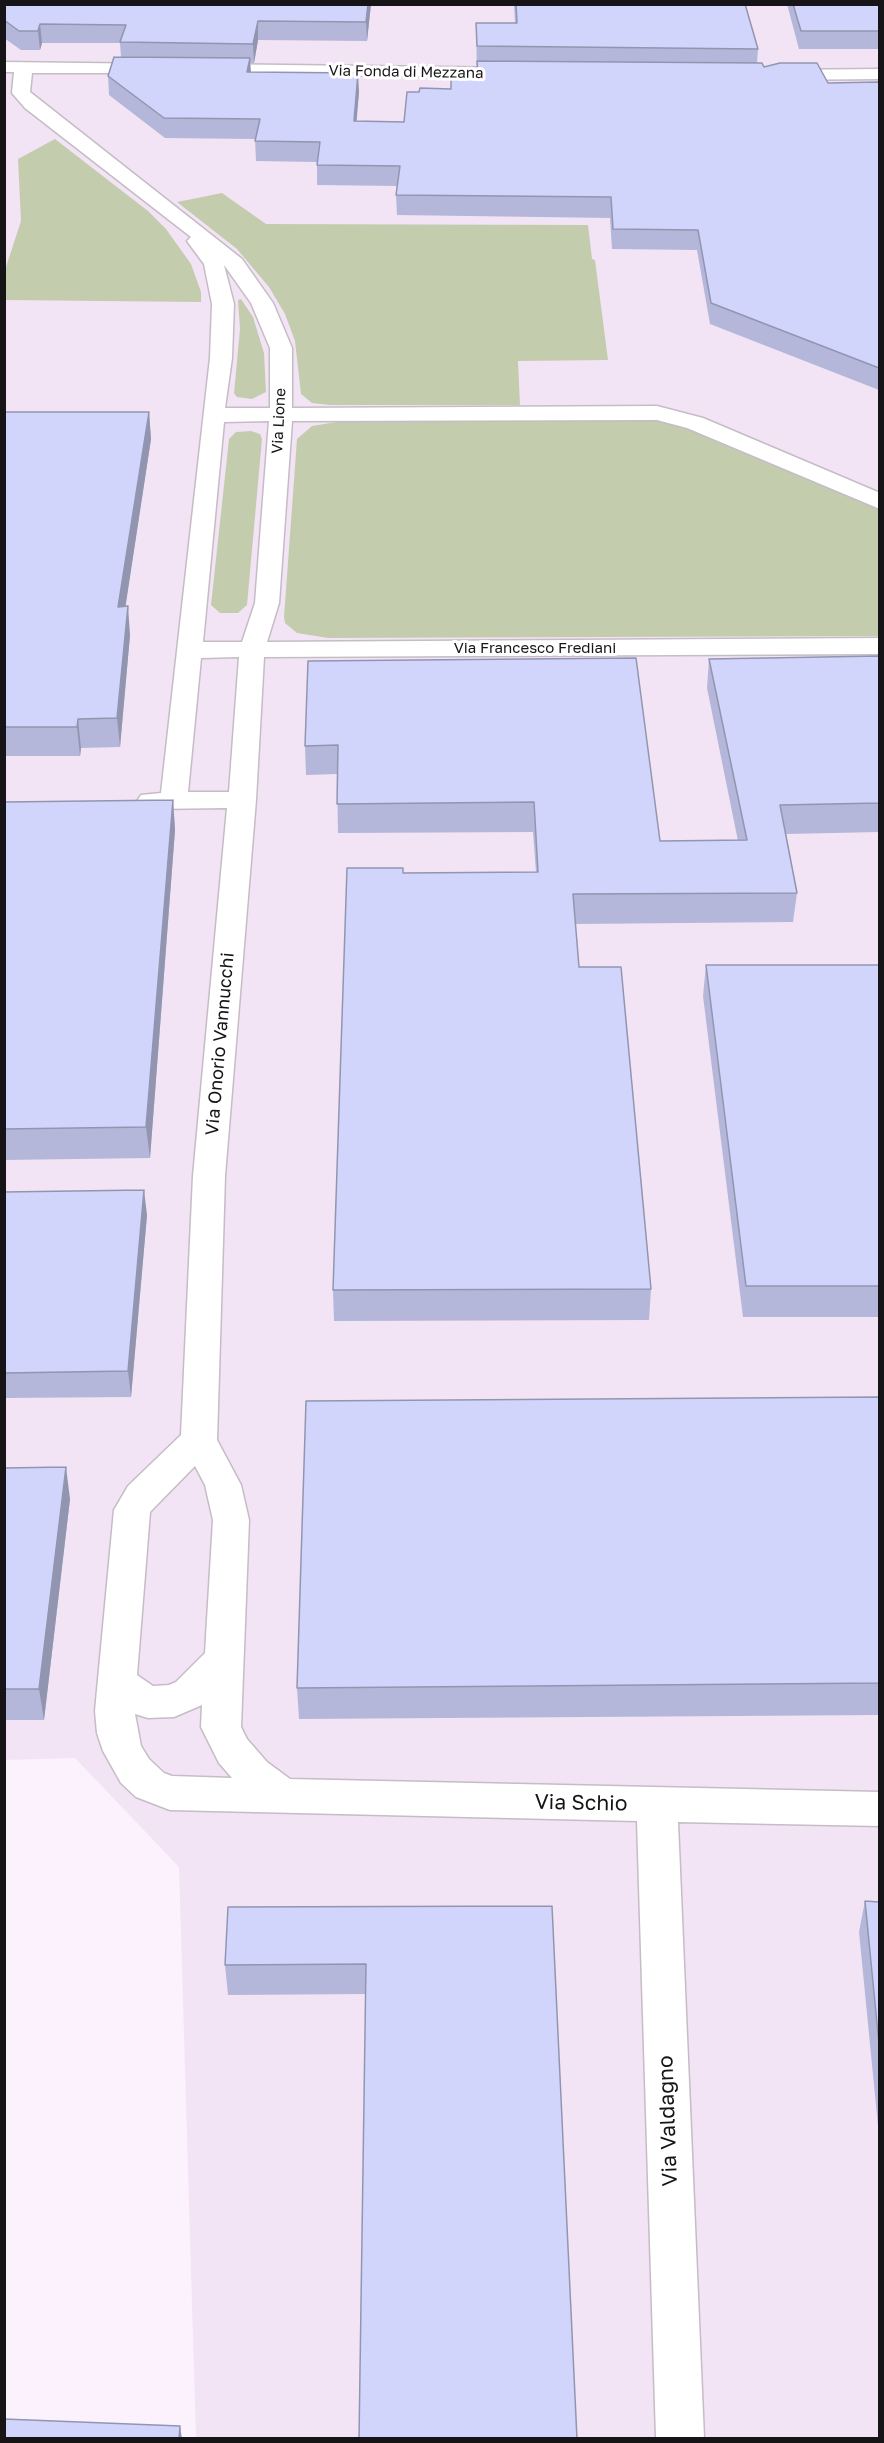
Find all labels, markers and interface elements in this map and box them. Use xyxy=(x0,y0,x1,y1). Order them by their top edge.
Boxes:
street label: Via Fonda di Mezzana xyxy=(328,62,484,82)
street label: Via Lione xyxy=(268,388,290,454)
street label: Via Francesco Frediani xyxy=(454,639,616,657)
street label: Via Onorio Vannucchi xyxy=(201,952,239,1136)
street label: Via Schio xyxy=(534,1790,628,1816)
street label: Via Valdagno xyxy=(653,2055,683,2187)

